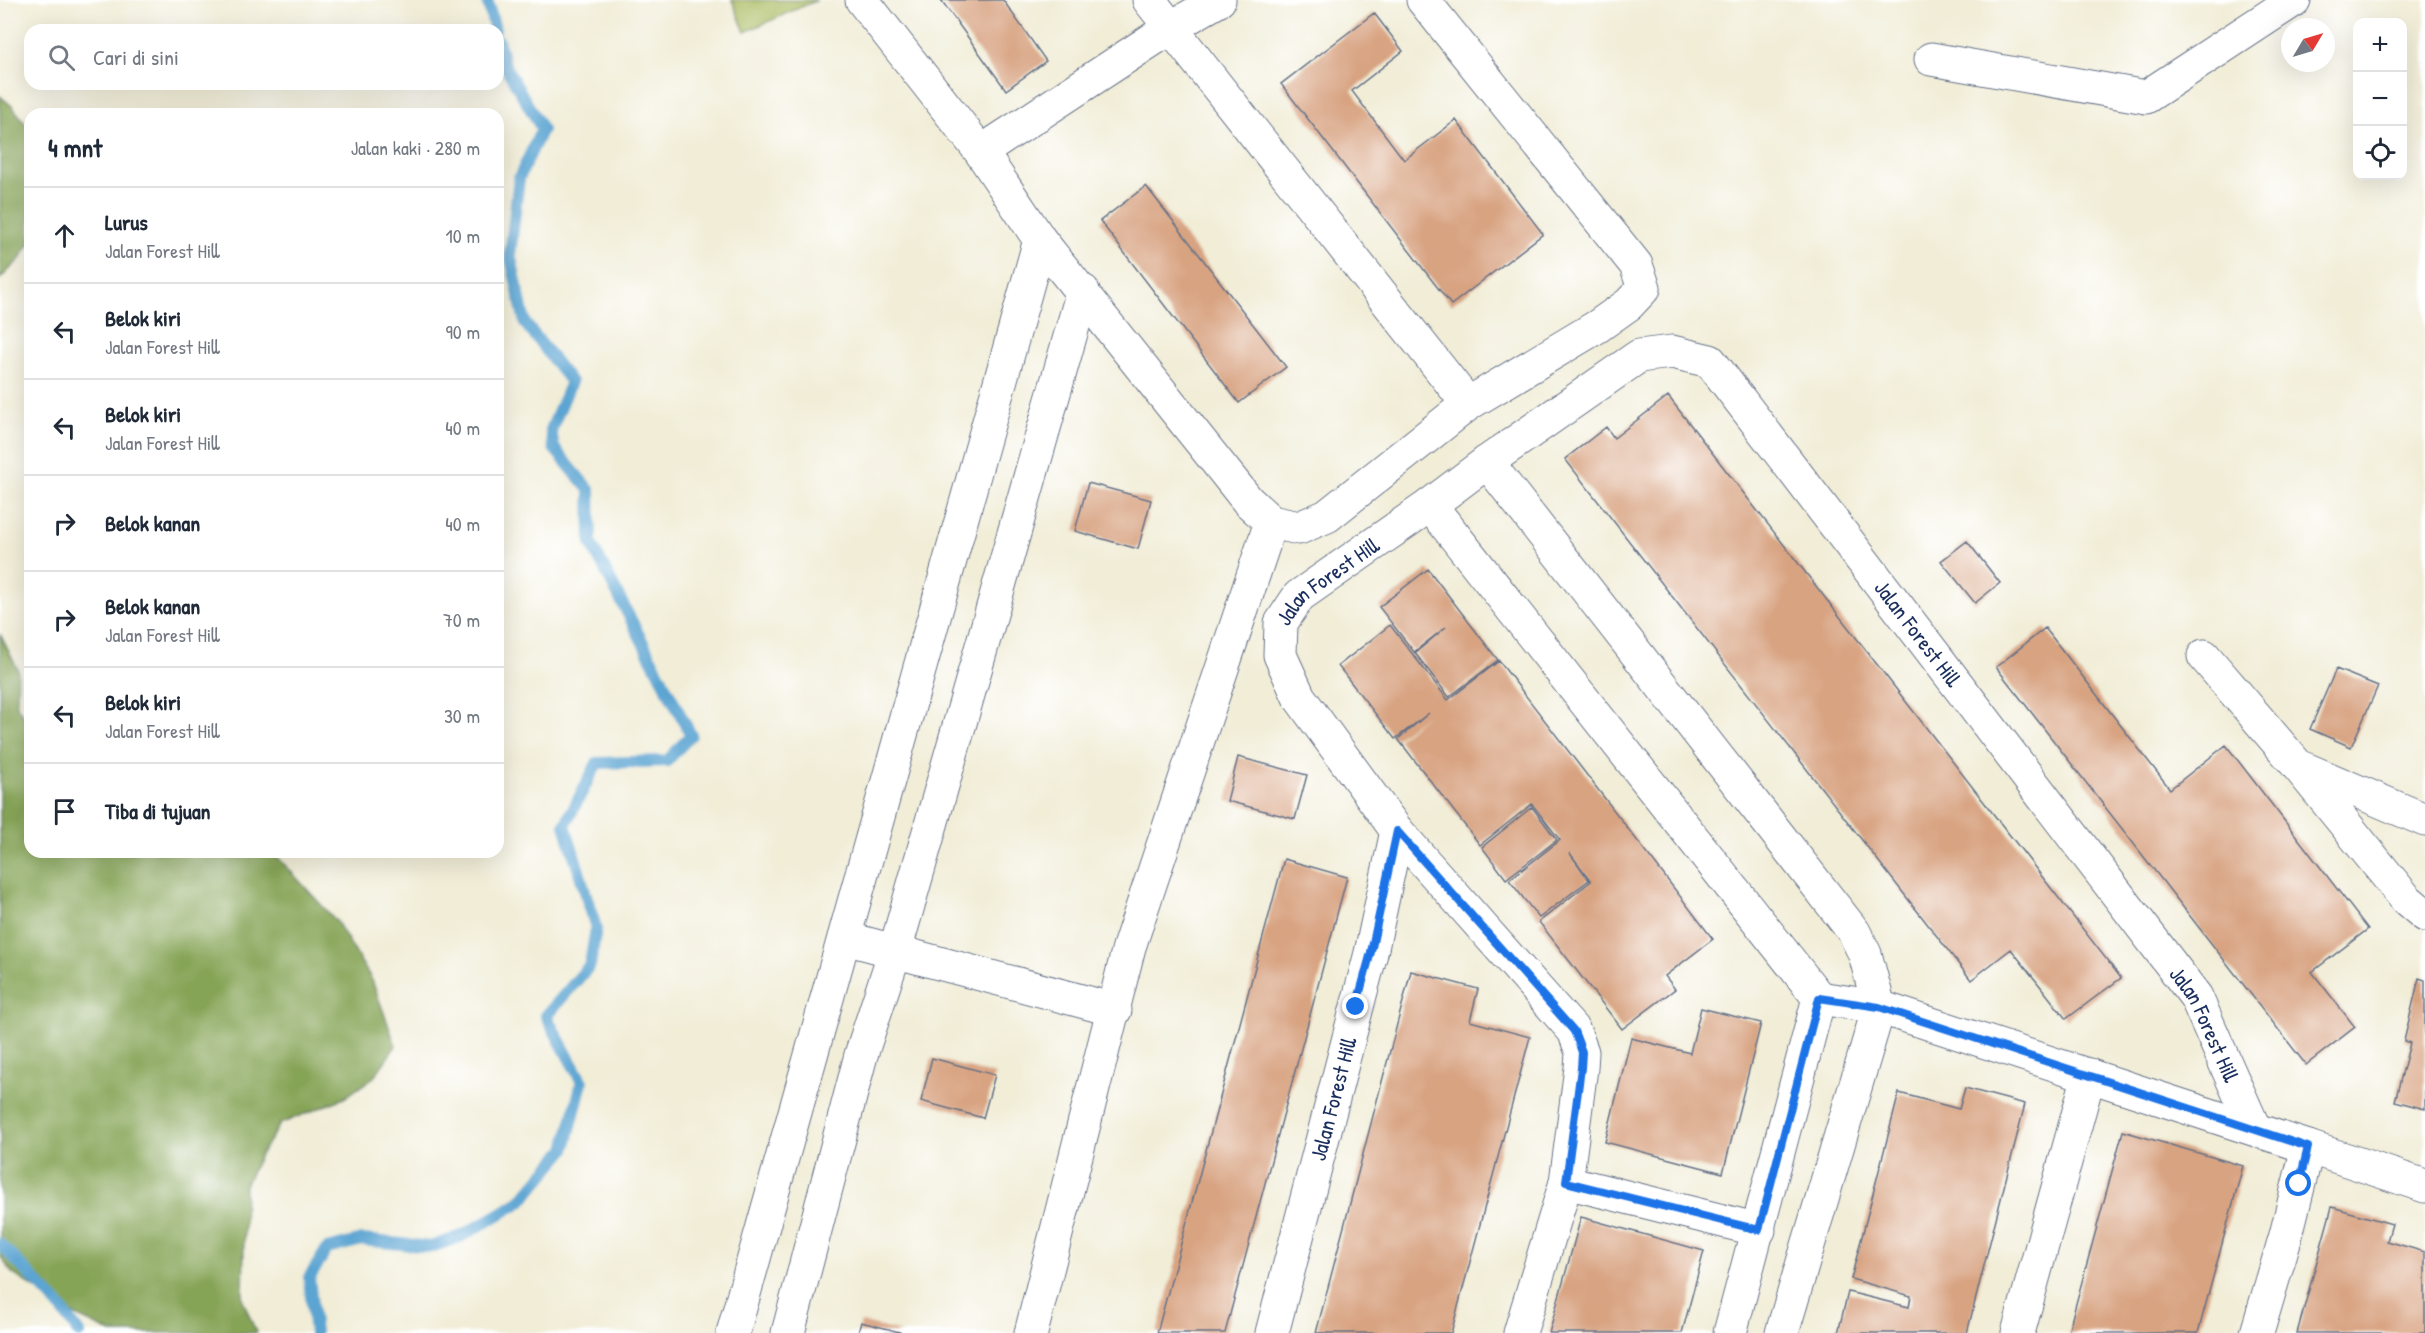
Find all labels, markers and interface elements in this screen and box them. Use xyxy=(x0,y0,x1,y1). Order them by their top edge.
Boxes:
north arrow xyxy=(2281,18,2335,72)
map controls xyxy=(2353,18,2407,180)
button: + xyxy=(2353,18,2407,72)
search box xyxy=(24,24,504,90)
icon: search xyxy=(45,41,78,74)
text: Cari di sini xyxy=(93,42,179,72)
button: − xyxy=(2353,72,2407,126)
button: locate xyxy=(2353,126,2407,180)
text: 4 mnt xyxy=(48,130,102,165)
text: Jalan kaki · 280 m xyxy=(351,134,480,161)
text: Lurus xyxy=(105,207,148,237)
icon: ahead xyxy=(48,219,81,252)
text: 10 m xyxy=(446,222,480,249)
text: Jalan Forest Hill xyxy=(105,237,220,264)
text: Belok kiri xyxy=(105,303,181,333)
icon: left xyxy=(48,315,81,348)
text: 90 m xyxy=(446,318,480,345)
text: Jalan Forest Hill xyxy=(105,333,220,360)
text: Belok kiri xyxy=(105,399,181,429)
icon: left xyxy=(48,411,81,444)
text: 40 m xyxy=(445,414,480,441)
text: Jalan Forest Hill xyxy=(105,429,220,456)
icon: right xyxy=(48,507,81,540)
text: Belok kanan xyxy=(105,508,200,538)
text: 40 m xyxy=(445,510,480,537)
street label: Jalan Forest Hill xyxy=(1269,530,1385,631)
street label: Jalan Forest Hill xyxy=(1868,574,1969,693)
text: Belok kanan xyxy=(105,591,200,621)
icon: right xyxy=(48,603,81,636)
text: 70 m xyxy=(443,606,480,633)
text: Jalan Forest Hill xyxy=(105,621,220,648)
text: Belok kiri xyxy=(105,687,181,717)
icon: left xyxy=(48,699,81,732)
text: 30 m xyxy=(444,702,480,729)
text: Jalan Forest Hill xyxy=(105,717,220,744)
icon: arrive xyxy=(48,795,81,828)
text: Tiba di tujuan xyxy=(105,796,210,826)
street label: Jalan Forest Hill xyxy=(2163,960,2247,1087)
route end xyxy=(1342,993,1368,1019)
street label: Jalan Forest Hill xyxy=(1303,1033,1364,1164)
route start xyxy=(2285,1170,2311,1196)

